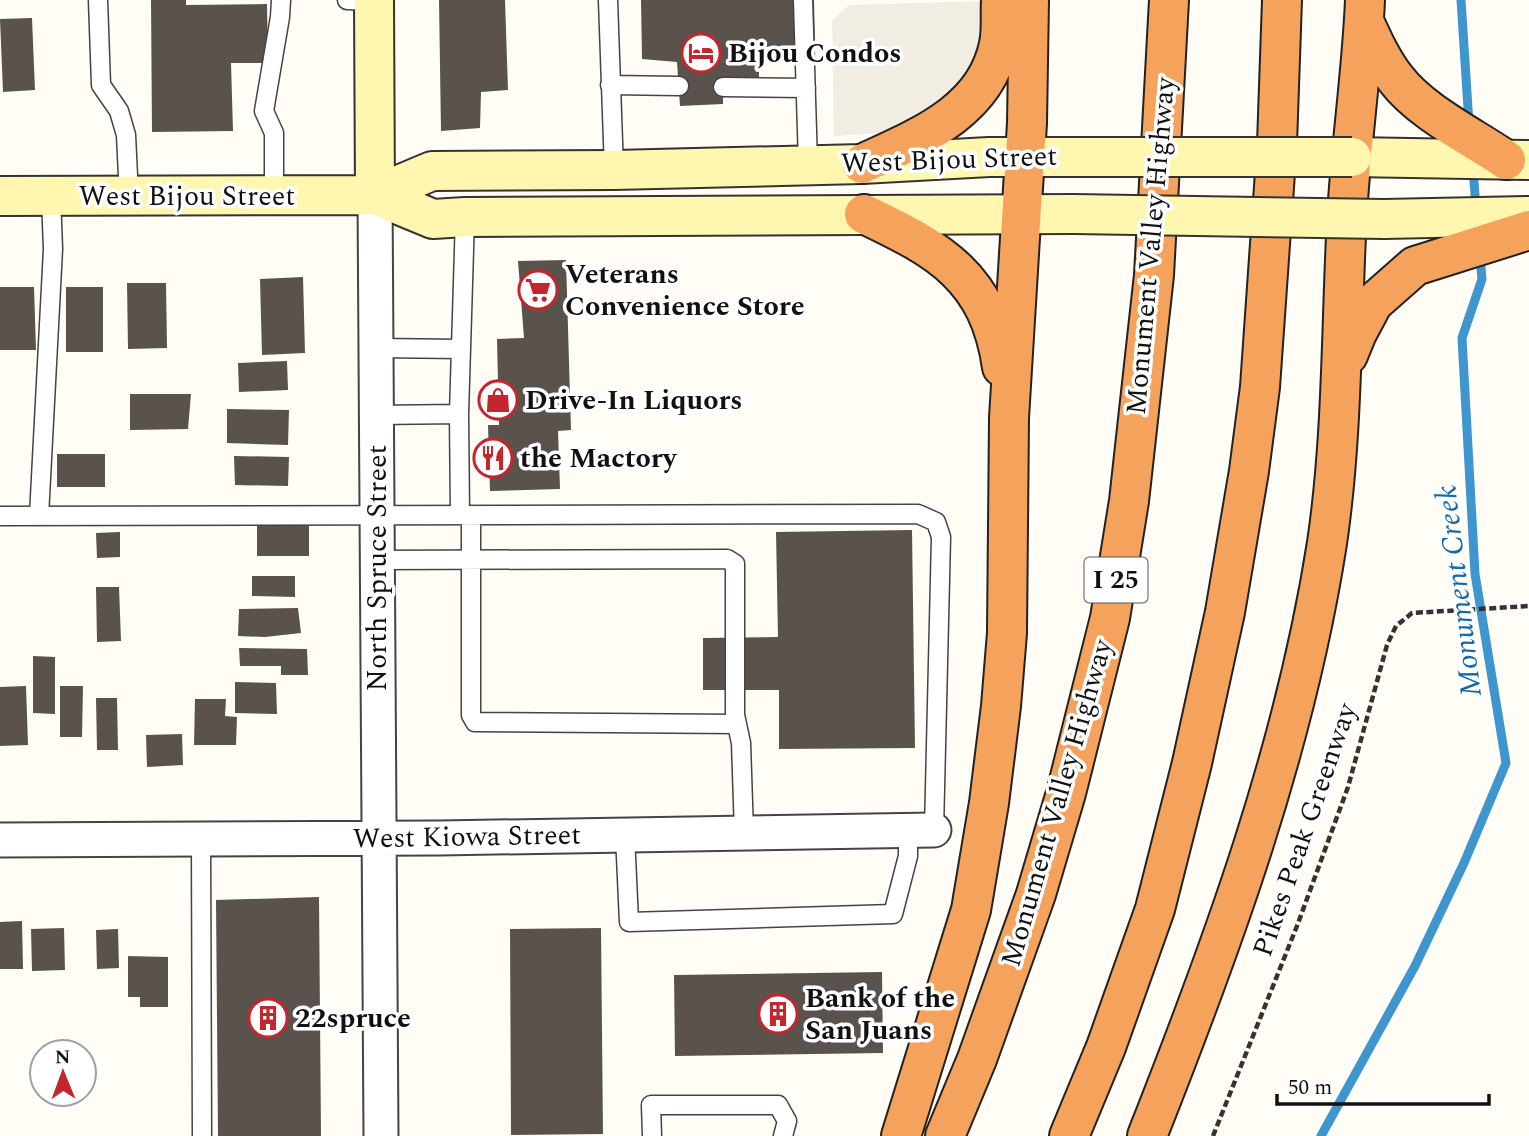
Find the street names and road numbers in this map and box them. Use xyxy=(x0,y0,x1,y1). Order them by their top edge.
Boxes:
street label: Monument Valley Highway xyxy=(1115,74,1187,417)
street label: West Bijou Street xyxy=(840,135,1058,185)
street label: West Bijou Street xyxy=(79,175,295,218)
street label: North Spruce Street xyxy=(356,445,399,691)
road number: I 25 xyxy=(1084,558,1148,602)
street label: Monument Valley Highway xyxy=(990,633,1125,972)
street label: Pikes Peak Greenway xyxy=(1241,696,1369,962)
street label: West Kiowa Street xyxy=(353,814,582,860)

